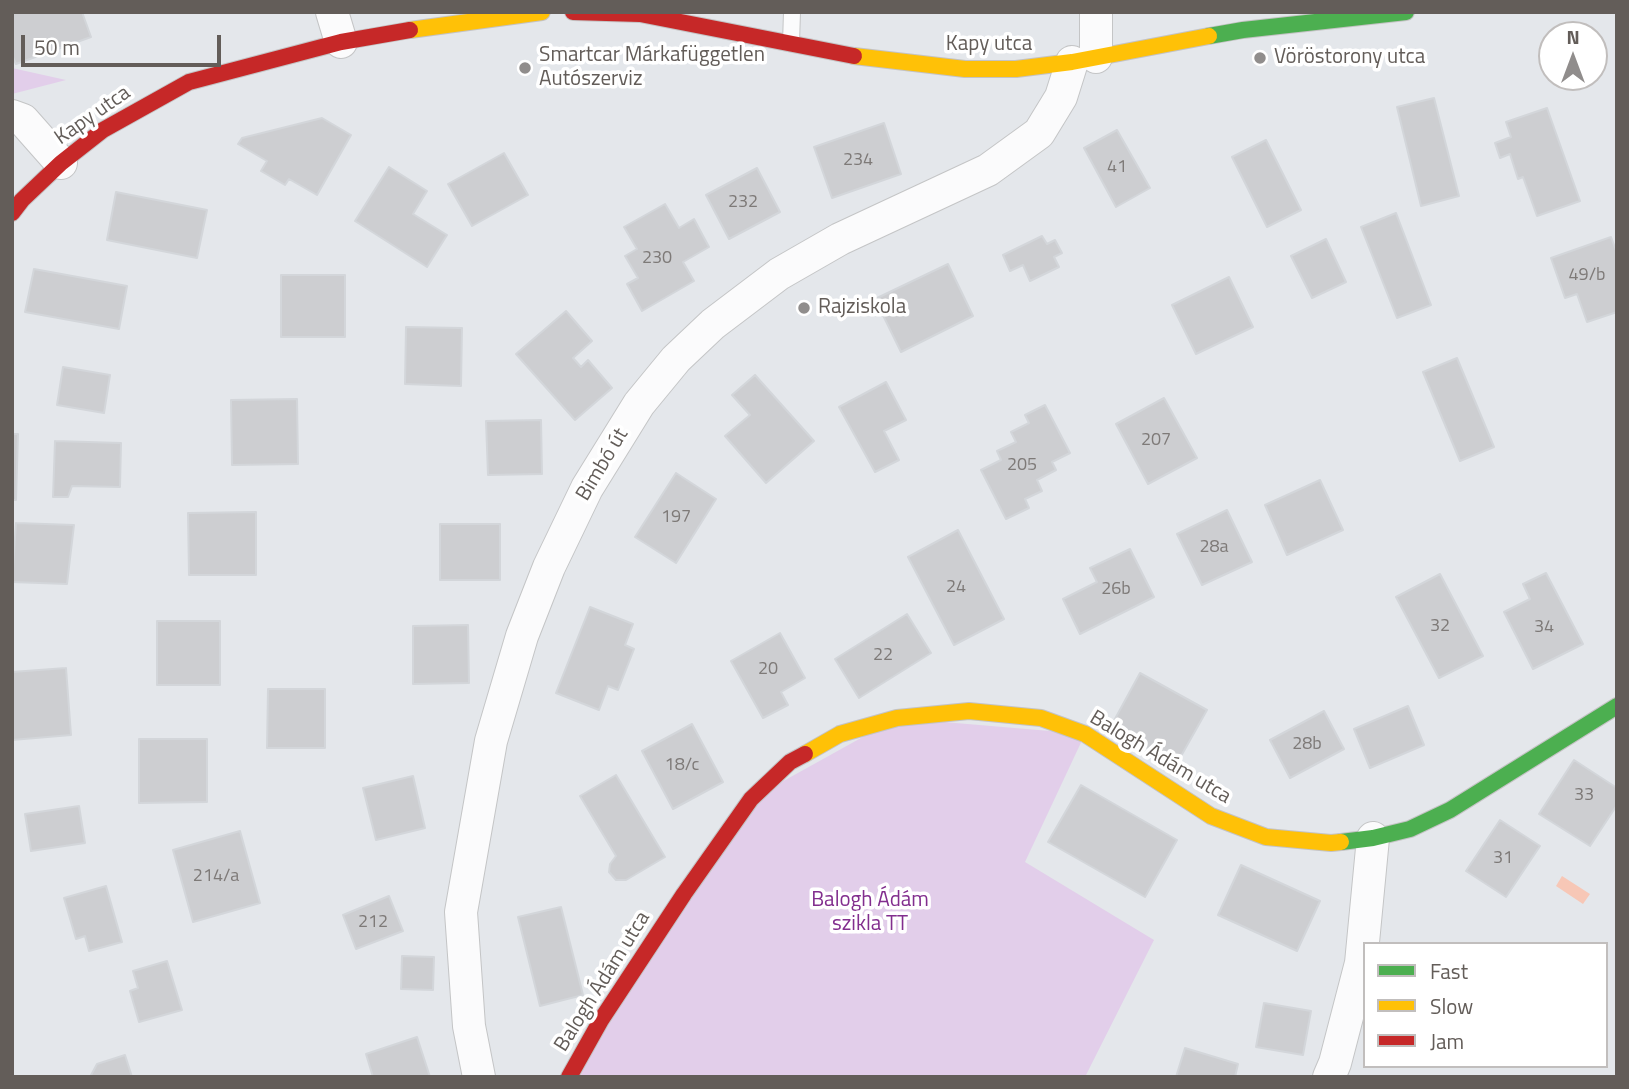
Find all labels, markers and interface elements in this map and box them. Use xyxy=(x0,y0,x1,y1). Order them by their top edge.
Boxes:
scale bar xyxy=(24,21,224,65)
north arrow xyxy=(1538,21,1608,91)
text: N xyxy=(1566,22,1580,51)
text: 50 m xyxy=(34,31,80,63)
street label: Kapy utca xyxy=(946,32,1032,58)
place label: Smartcar Márkafüggetlen Autószerviz xyxy=(539,43,765,93)
place label: Vöröstorony utca xyxy=(1274,45,1425,71)
marker: Vöröstorony utca xyxy=(1252,50,1268,66)
marker: Smartcar Márkafüggetlen Autószerviz xyxy=(517,60,533,76)
street label: Kapy utca xyxy=(50,81,136,151)
house number: 234 xyxy=(843,150,873,172)
house number: 41 xyxy=(1107,157,1127,179)
house number: 232 xyxy=(728,192,758,214)
house number: 230 xyxy=(642,248,672,270)
house number: 49/b xyxy=(1568,265,1606,287)
place label: Rajziskola xyxy=(818,295,906,321)
marker: Rajziskola xyxy=(796,300,812,316)
street label: Bimbó út xyxy=(572,424,634,506)
house number: 207 xyxy=(1141,430,1171,452)
house number: 205 xyxy=(1007,455,1037,477)
house number: 197 xyxy=(661,507,691,529)
house number: 28a xyxy=(1199,537,1229,559)
house number: 24 xyxy=(946,577,966,599)
house number: 26b xyxy=(1101,579,1131,601)
house number: 32 xyxy=(1430,616,1450,638)
house number: 34 xyxy=(1534,617,1554,639)
house number: 22 xyxy=(873,645,893,667)
house number: 20 xyxy=(758,659,778,681)
street label: Balogh Ádám utca xyxy=(1085,706,1235,810)
house number: 28b xyxy=(1292,734,1322,756)
house number: 18/c xyxy=(665,755,699,777)
house number: 33 xyxy=(1574,785,1594,807)
house number: 31 xyxy=(1493,848,1513,870)
house number: 214/a xyxy=(193,866,239,888)
park label: Balogh Ádám szikla TT xyxy=(811,888,929,938)
street label: Balogh Ádám utca xyxy=(550,907,656,1057)
house number: 212 xyxy=(358,912,388,934)
legend xyxy=(1363,942,1608,1068)
text: Fast xyxy=(1430,955,1468,987)
text: Slow xyxy=(1430,990,1473,1022)
text: Jam xyxy=(1430,1025,1464,1057)

